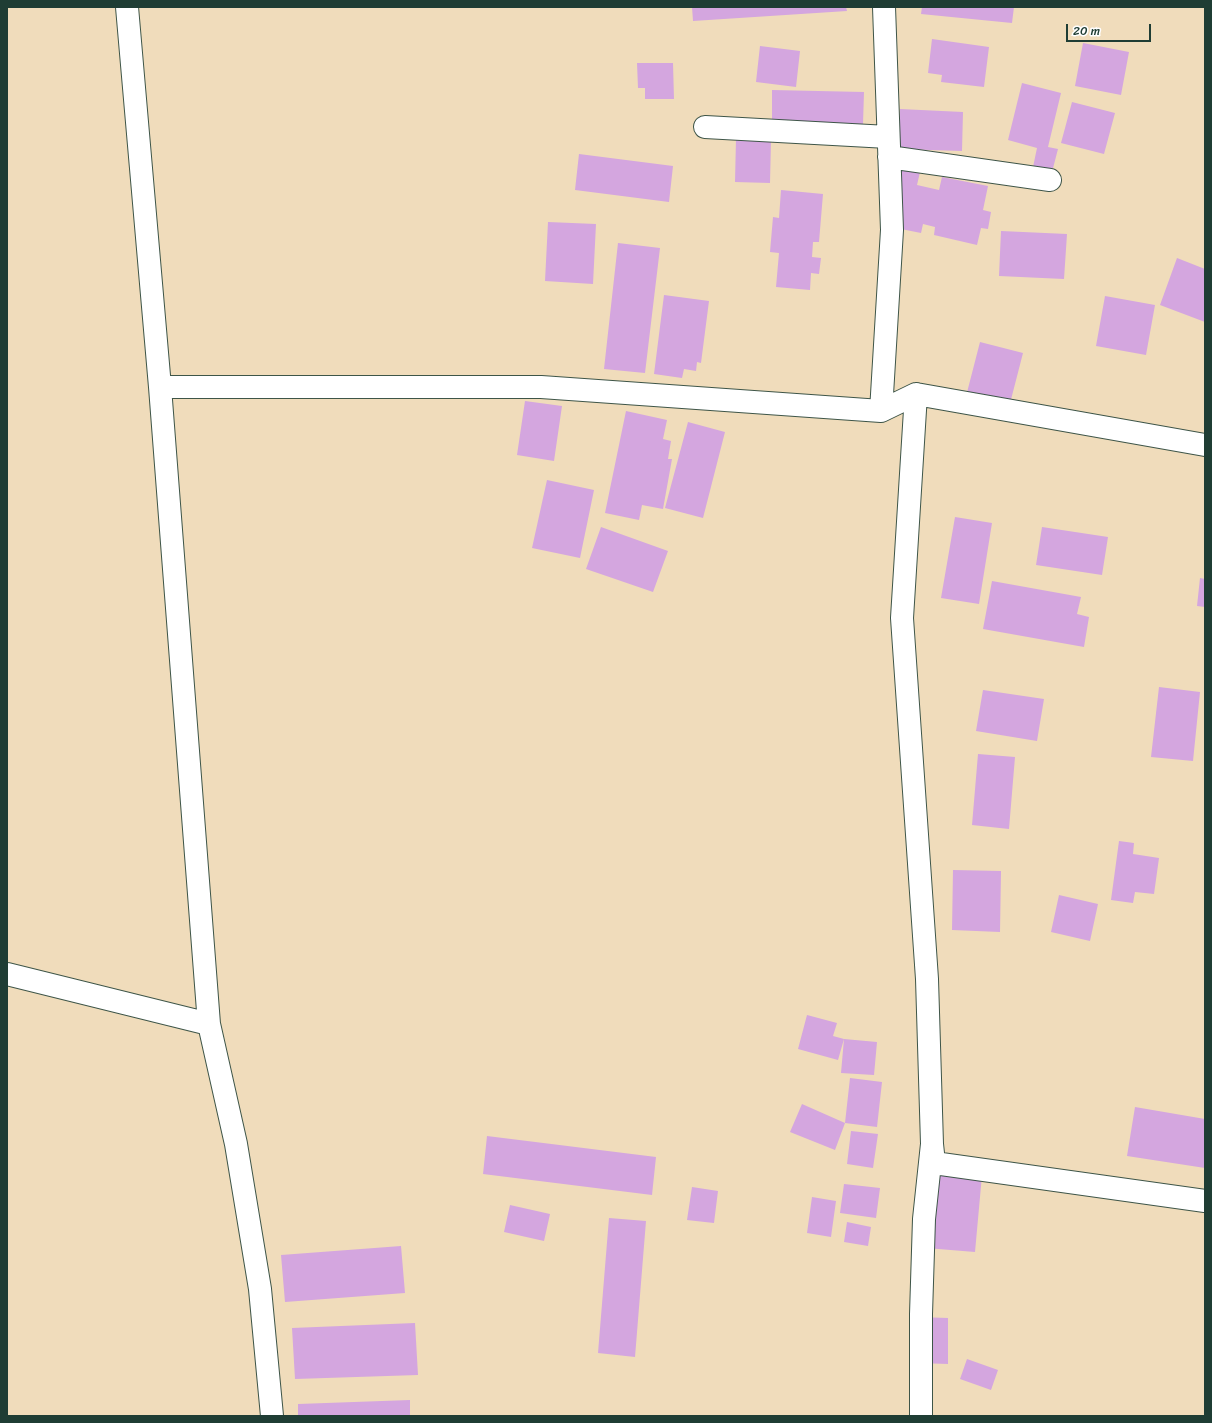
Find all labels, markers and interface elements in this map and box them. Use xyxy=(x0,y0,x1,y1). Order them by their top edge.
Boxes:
scale bar xyxy=(1068,16,1153,42)
text: 20 m xyxy=(1073,20,1100,42)

